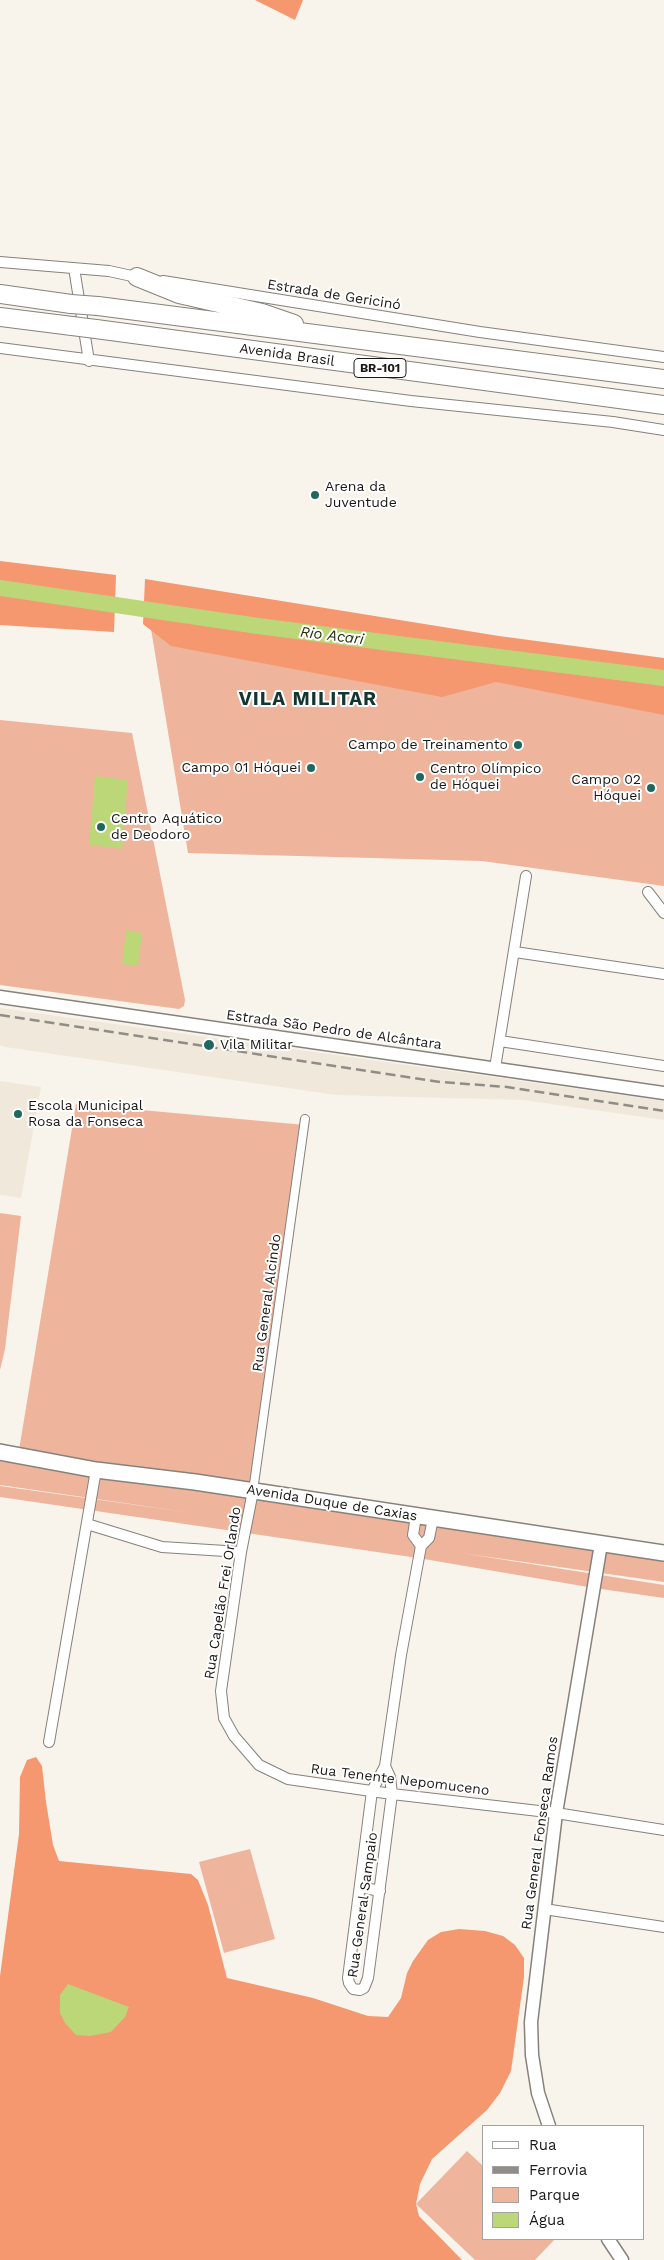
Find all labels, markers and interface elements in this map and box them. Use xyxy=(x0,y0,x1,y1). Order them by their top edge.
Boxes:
street label: Estrada de Gericinó xyxy=(266,276,402,314)
street label: Avenida Brasil xyxy=(238,340,336,370)
road number: BR-101 xyxy=(354,358,406,378)
place label: Arena da Juventude xyxy=(325,479,397,512)
marker: Arena da Juventude xyxy=(309,489,321,501)
water label: Rio Acari xyxy=(299,623,365,649)
district label: VILA MILITAR xyxy=(237,688,379,710)
place label: Campo de Treinamento xyxy=(348,737,508,753)
marker: Campo de Treinamento xyxy=(512,739,524,751)
place label: Campo 01 Hóquei xyxy=(181,760,301,776)
place label: Centro Olímpico de Hóquei xyxy=(430,761,541,794)
marker: Campo 01 Hóquei xyxy=(305,762,317,774)
marker: Centro Olímpico de Hóquei xyxy=(414,771,426,783)
place label: Campo 02 Hóquei xyxy=(571,772,641,804)
marker: Campo 02 Hóquei xyxy=(645,782,657,794)
place label: Centro Aquático de Deodoro xyxy=(111,811,222,844)
marker: Centro Aquático de Deodoro xyxy=(95,821,107,833)
street label: Estrada São Pedro de Alcântara xyxy=(225,1007,443,1053)
place label: Vila Militar xyxy=(220,1037,293,1053)
marker: Vila Militar xyxy=(202,1038,216,1052)
place label: Escola Municipal Rosa da Fonseca xyxy=(28,1098,143,1130)
marker: Escola Municipal Rosa da Fonseca xyxy=(12,1108,24,1120)
street label: Rua General Alcindo xyxy=(249,1233,285,1373)
street label: Avenida Duque de Caxias xyxy=(245,1481,419,1525)
street label: Rua Capelão Frei Orlando xyxy=(201,1506,245,1680)
street label: Rua General Fonseca Ramos xyxy=(518,1735,562,1931)
street label: Rua Tenente Nepomuceno xyxy=(310,1761,490,1799)
street label: Rua General Sampaio xyxy=(344,1831,382,1979)
legend xyxy=(482,2125,644,2240)
text: Rua xyxy=(529,2136,557,2154)
text: Ferrovia xyxy=(529,2161,587,2179)
text: Parque xyxy=(529,2186,580,2204)
text: Água xyxy=(529,2211,565,2229)

